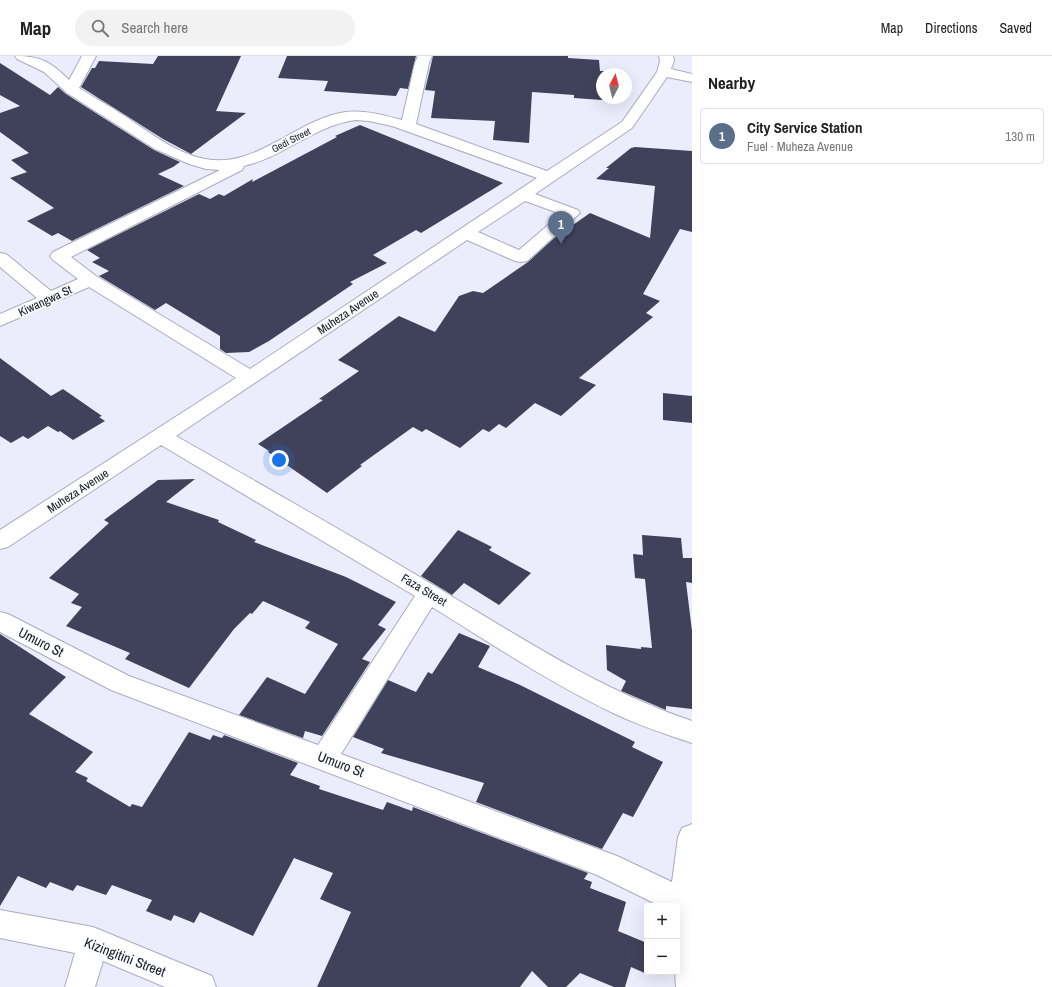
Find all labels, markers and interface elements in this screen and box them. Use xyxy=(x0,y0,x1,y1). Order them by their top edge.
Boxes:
search box xyxy=(75,10,355,46)
text: Map xyxy=(20,15,51,41)
icon: search xyxy=(89,17,111,39)
text: Search here xyxy=(121,17,188,38)
text: Map xyxy=(881,19,903,37)
text: Directions xyxy=(925,19,977,37)
text: Saved xyxy=(999,19,1032,37)
north arrow xyxy=(596,68,632,104)
text: Nearby xyxy=(708,71,755,94)
text: City Service Station xyxy=(747,117,863,138)
street label: Gedi Street xyxy=(269,124,313,155)
text: 1 xyxy=(719,128,725,145)
text: 130 m xyxy=(1005,128,1035,145)
text: Fuel · Muheza Avenue xyxy=(747,138,853,155)
pin: 1 xyxy=(548,211,574,244)
street label: Kiwangwa St xyxy=(16,282,75,320)
street label: Muheza Avenue xyxy=(314,286,382,338)
your location xyxy=(269,450,289,470)
street label: Muheza Avenue xyxy=(44,465,112,517)
street label: Faza Street xyxy=(398,570,450,610)
street label: Umuro St xyxy=(15,623,67,661)
street label: Umuro St xyxy=(315,747,367,781)
map controls xyxy=(644,903,680,975)
button: + xyxy=(644,903,680,939)
street label: Kizingitini Street xyxy=(82,933,168,981)
button: − xyxy=(644,939,680,975)

